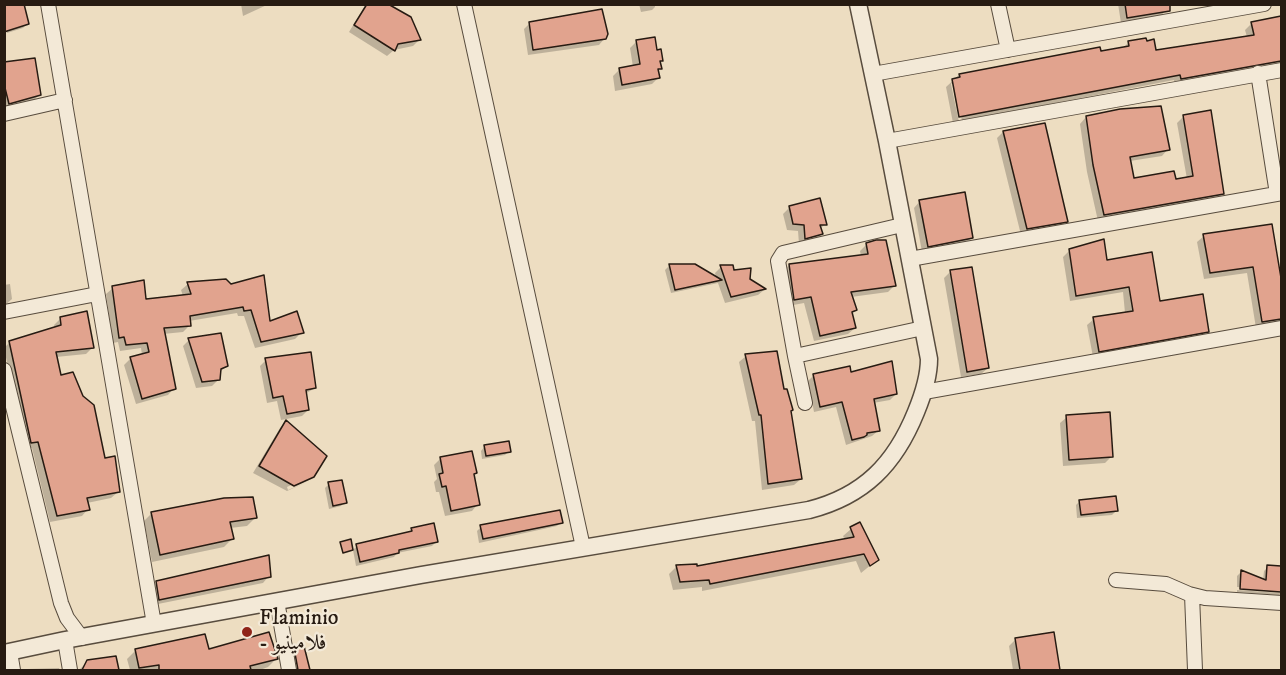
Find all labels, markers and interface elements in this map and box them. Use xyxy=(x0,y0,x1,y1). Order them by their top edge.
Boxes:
place label: Flaminio - فلامينيو xyxy=(259,606,339,658)
marker: Flaminio - فلامينيو xyxy=(240,625,254,639)

